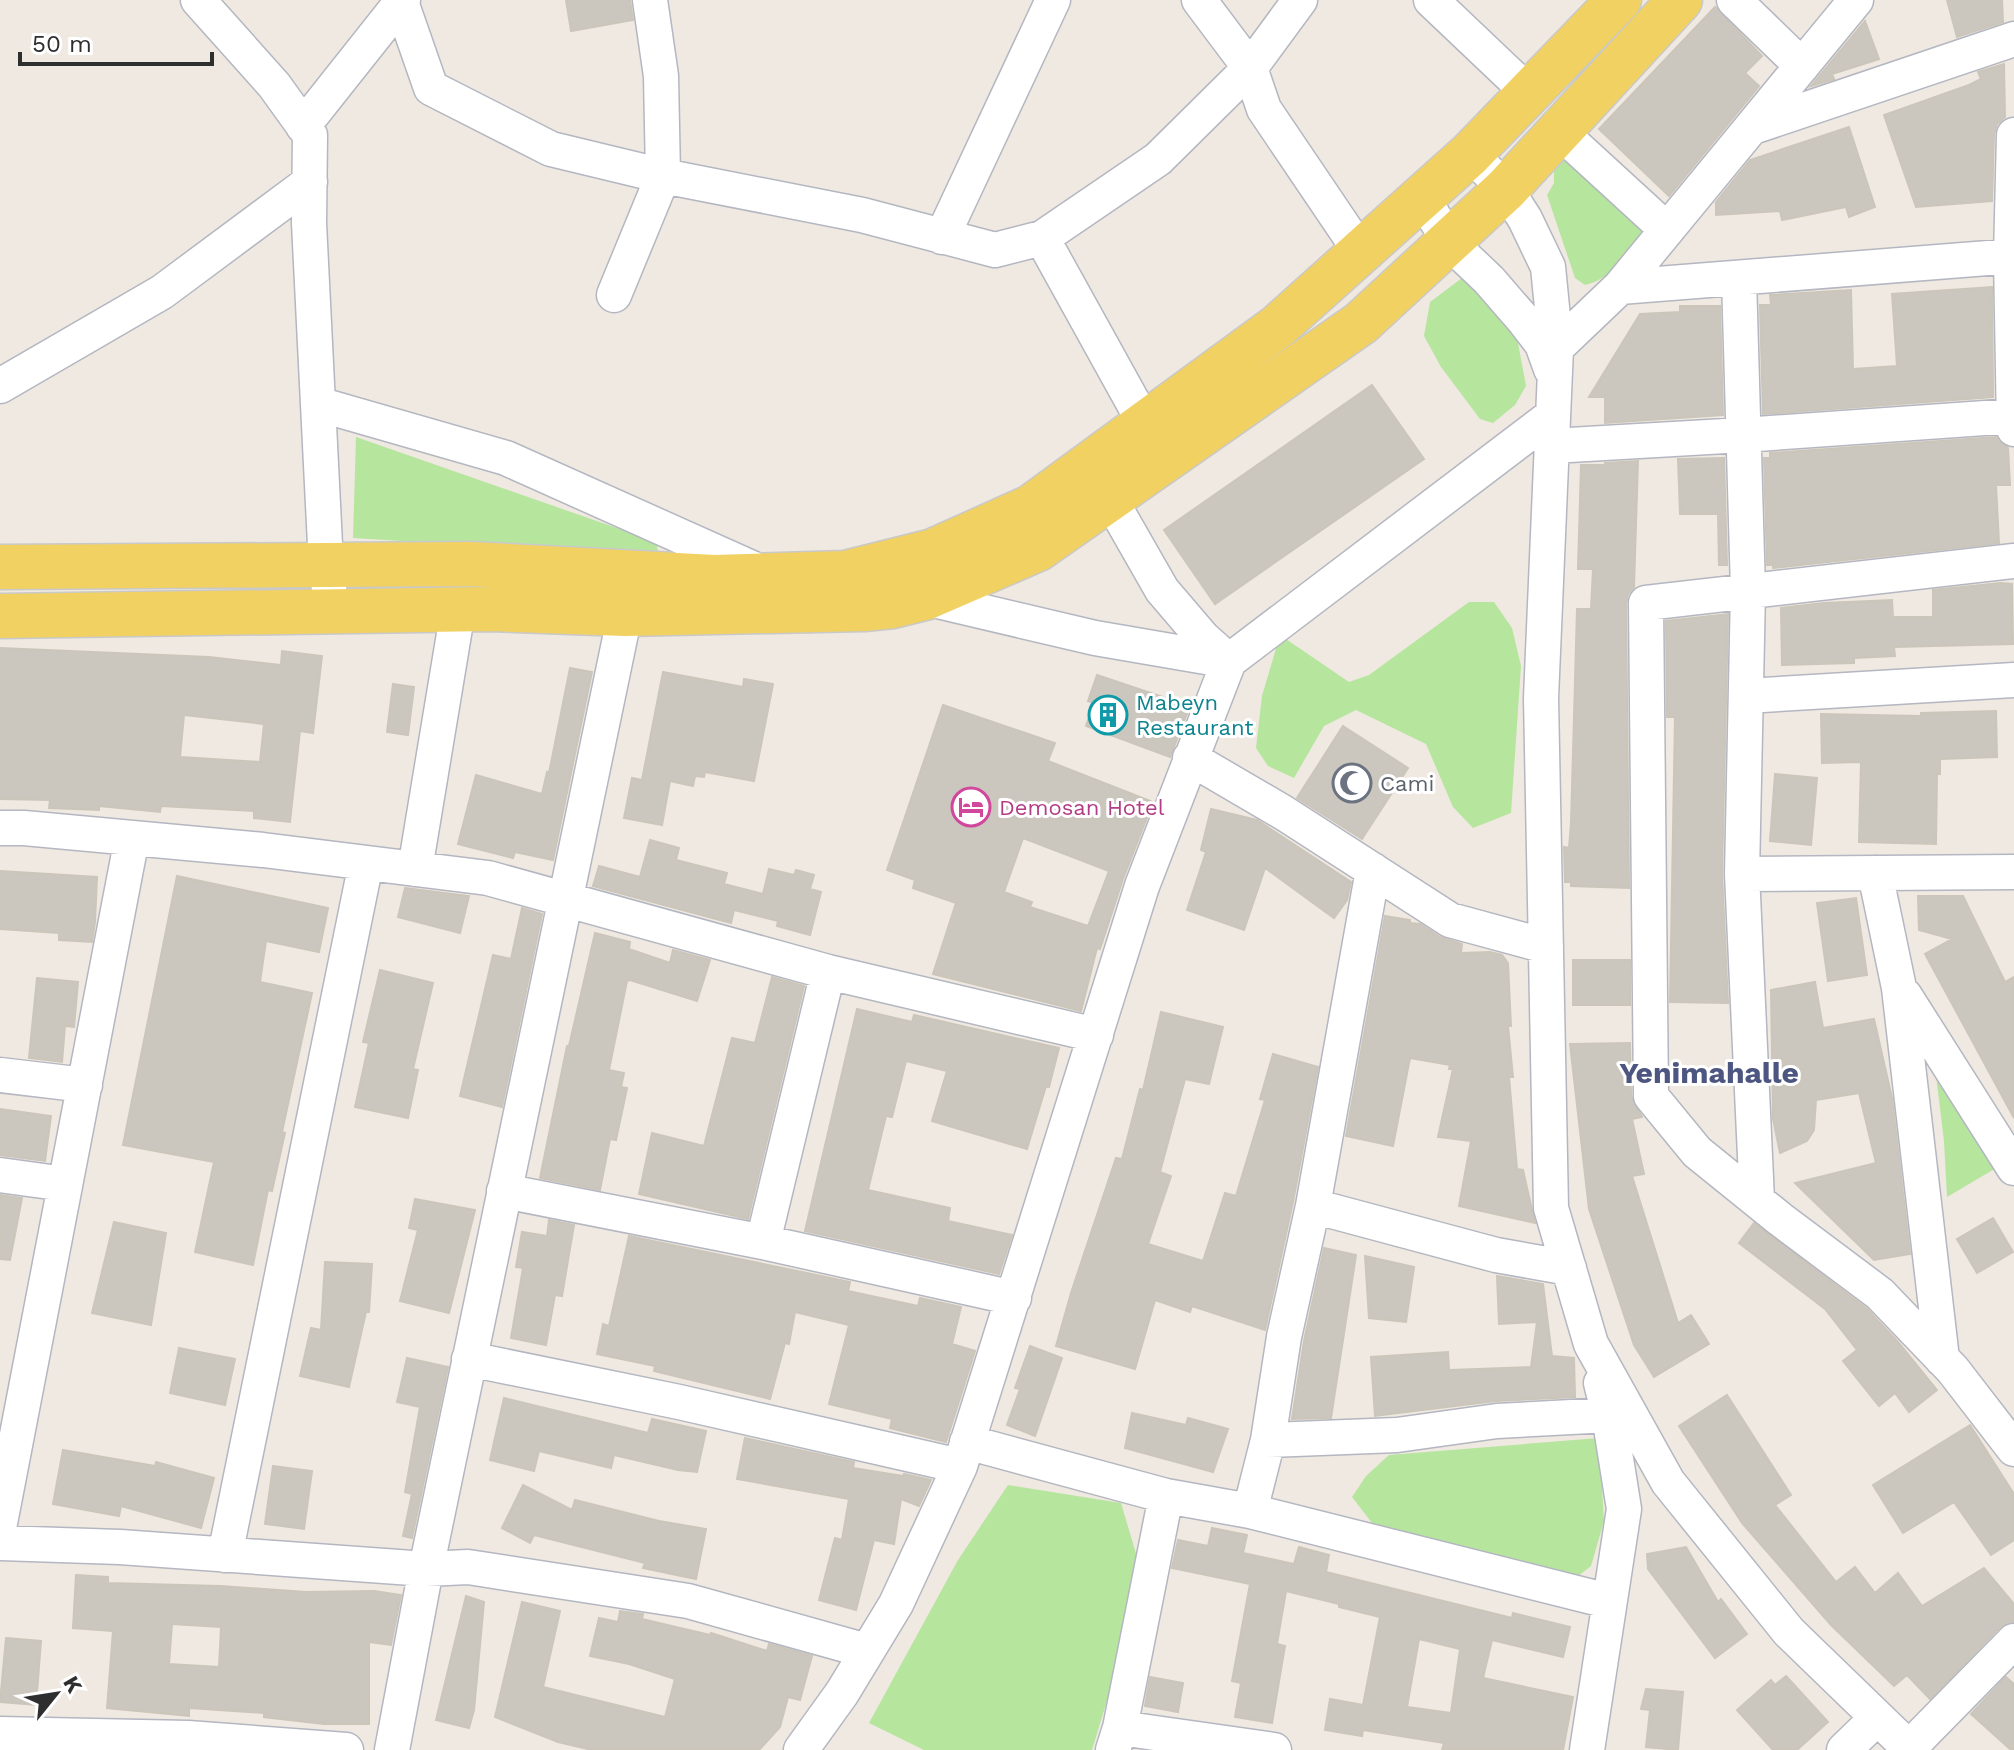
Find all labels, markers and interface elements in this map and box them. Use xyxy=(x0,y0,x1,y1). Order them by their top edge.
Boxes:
scale bar xyxy=(20,16,212,66)
text: 50 m xyxy=(32,30,92,58)
place label: Mabeyn Restaurant xyxy=(1136,690,1254,740)
building icon: Mabeyn Restaurant xyxy=(1087,694,1129,736)
mosque icon: Cami xyxy=(1331,762,1373,804)
place label: Cami xyxy=(1380,771,1434,796)
hotel icon: Demosan Hotel xyxy=(950,786,992,828)
place label: Demosan Hotel xyxy=(999,795,1165,820)
district label: Yenimahalle xyxy=(1619,1055,1799,1090)
north arrow xyxy=(16,1654,96,1734)
text: K xyxy=(58,1671,88,1698)

